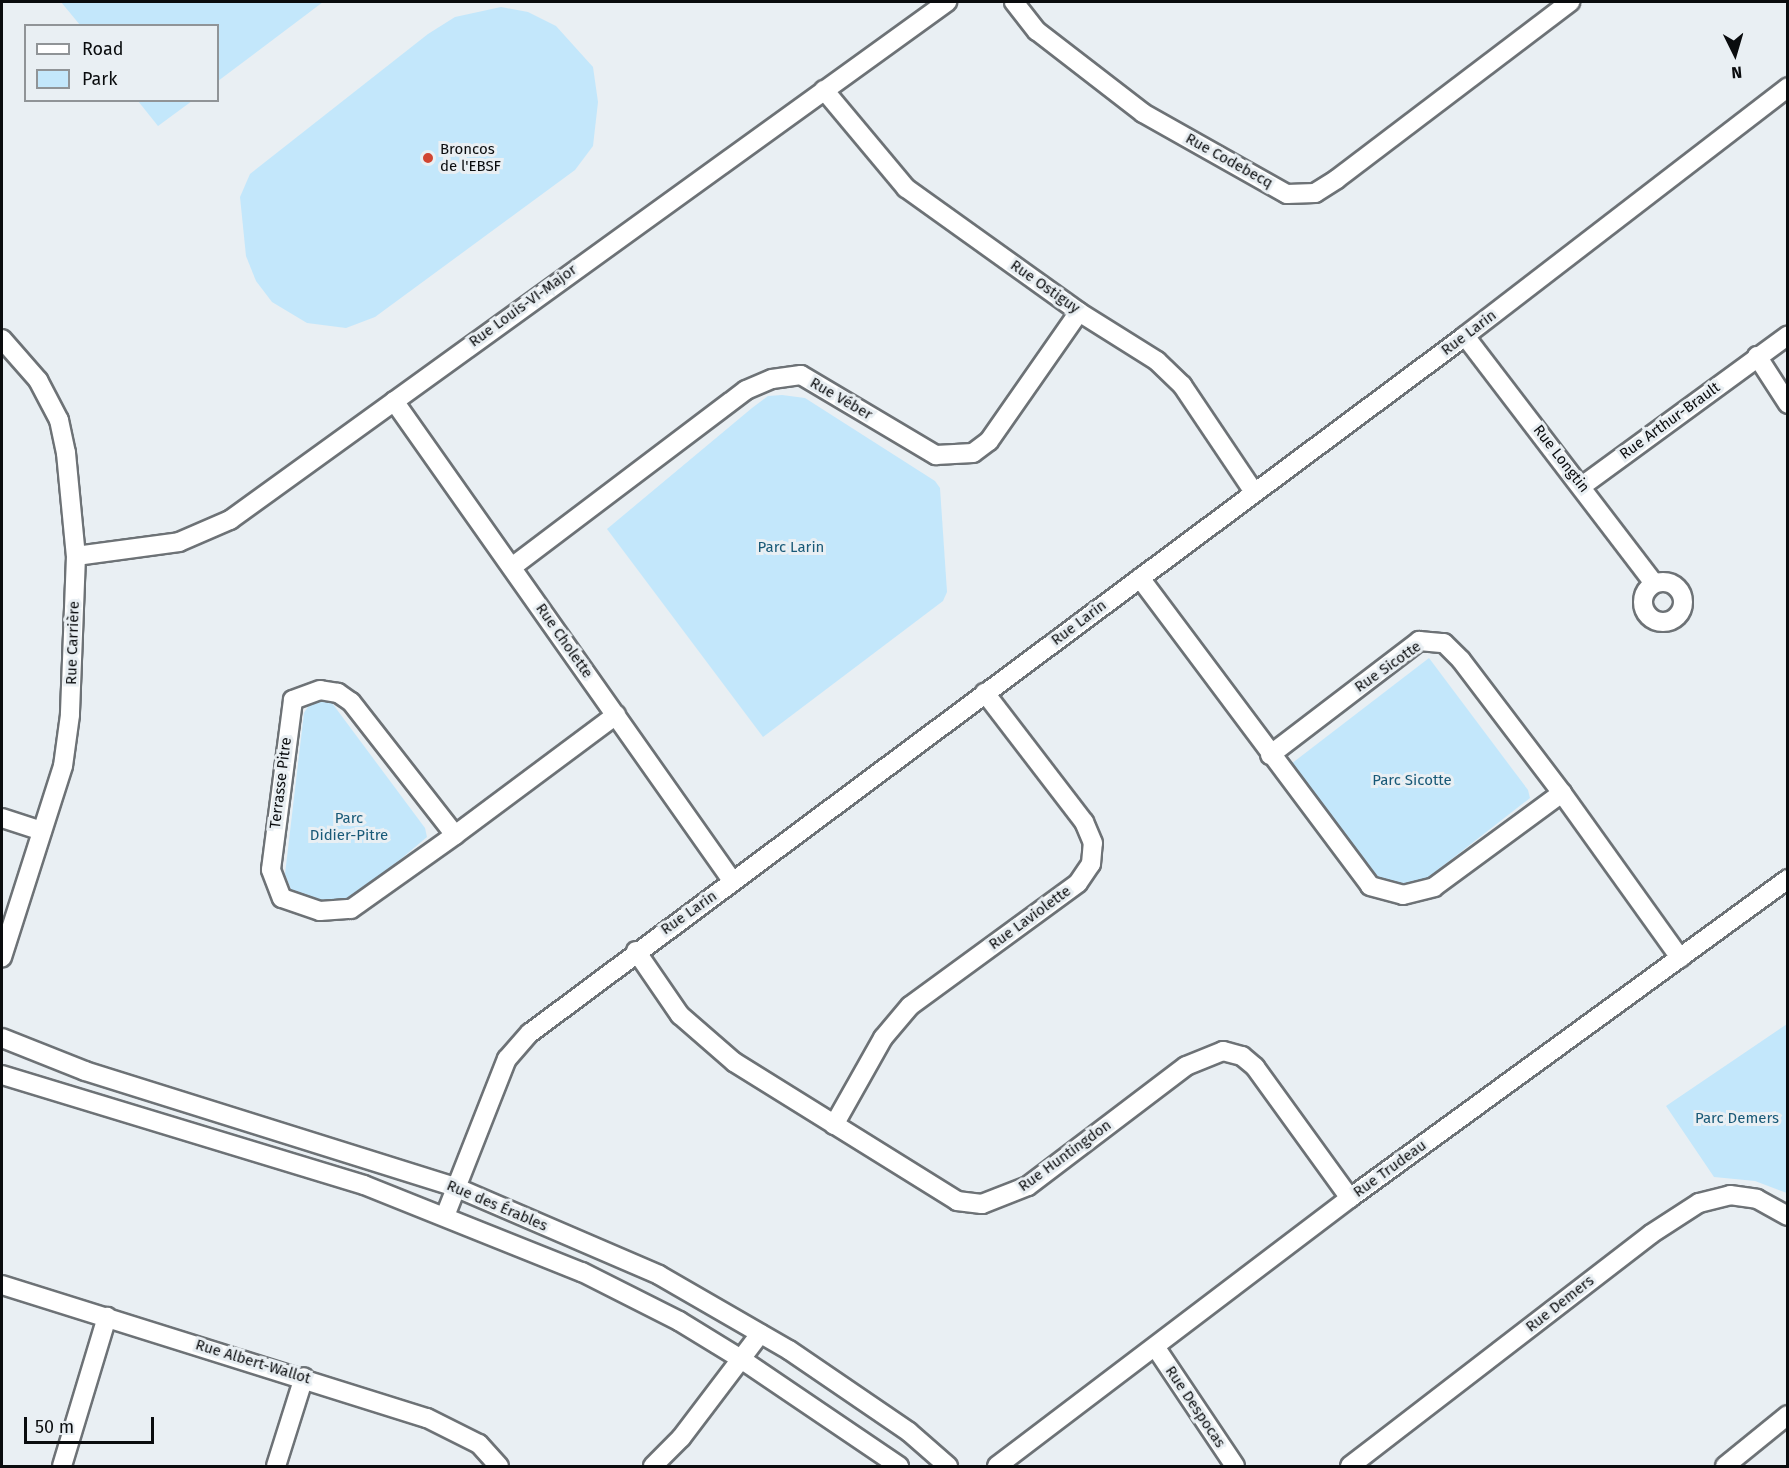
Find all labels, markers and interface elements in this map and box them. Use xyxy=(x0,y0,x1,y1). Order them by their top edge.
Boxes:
legend xyxy=(24,24,219,102)
north arrow xyxy=(1705,24,1765,84)
text: Road xyxy=(82,38,124,60)
text: N xyxy=(1731,63,1743,82)
text: Park xyxy=(82,68,117,90)
street label: Rue Codebecq xyxy=(1182,130,1276,192)
place label: Broncos de l'EBSF xyxy=(440,140,501,175)
marker: Broncos de l'EBSF xyxy=(421,151,435,165)
street label: Rue Ostiguy xyxy=(1007,256,1083,318)
street label: Rue Louis-VI-Major xyxy=(466,261,580,351)
street label: Rue Larin xyxy=(1438,306,1500,360)
street label: Rue Véber xyxy=(807,374,875,424)
street label: Rue Arthur-Brault xyxy=(1616,379,1724,463)
street label: Rue Longtin xyxy=(1529,422,1593,496)
park label: Parc Larin xyxy=(758,539,824,557)
street label: Rue Larin xyxy=(1048,596,1110,650)
street label: Rue Cholette xyxy=(532,600,596,682)
street label: Rue Carrière xyxy=(63,601,83,685)
street label: Rue Sicotte xyxy=(1351,638,1425,696)
street label: Terrasse Pitre xyxy=(266,736,296,830)
park label: Parc Sicotte xyxy=(1372,772,1452,790)
park label: Parc Didier-Pitre xyxy=(310,809,388,844)
street label: Rue Laviolette xyxy=(986,882,1074,954)
street label: Rue Larin xyxy=(658,887,720,939)
park label: Parc Demers xyxy=(1695,1110,1779,1128)
street label: Rue Huntingdon xyxy=(1015,1116,1115,1196)
street label: Rue Trudeau xyxy=(1350,1137,1430,1201)
street label: Rue des Érables xyxy=(444,1177,550,1235)
street label: Rue Demers xyxy=(1522,1272,1598,1336)
street label: Rue Albert-Wallot xyxy=(193,1336,313,1388)
street label: Rue Despocas xyxy=(1161,1363,1229,1451)
scale bar xyxy=(27,1405,158,1443)
text: 50 m xyxy=(35,1416,74,1438)

